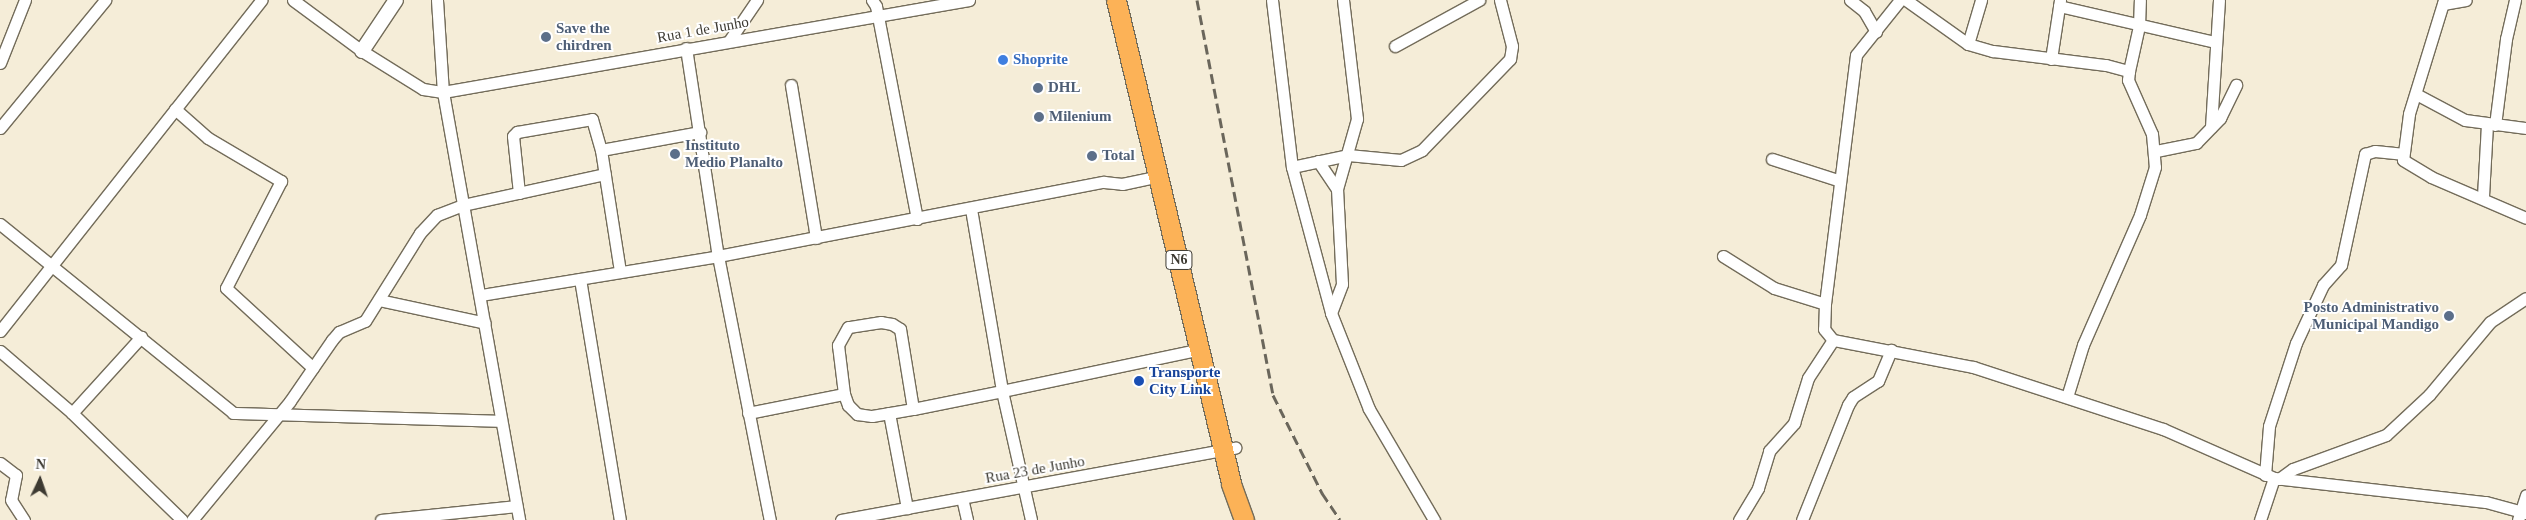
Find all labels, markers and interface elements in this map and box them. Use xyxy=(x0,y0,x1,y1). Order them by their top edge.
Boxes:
street label: Rua 1 de Junho xyxy=(656,13,750,47)
place label: Save the chirdren xyxy=(556,19,612,54)
marker: Save the chirdren xyxy=(540,31,552,43)
place label: Shoprite xyxy=(1013,51,1068,69)
marker: Shoprite xyxy=(997,54,1009,66)
place label: DHL xyxy=(1048,79,1081,97)
marker: DHL xyxy=(1032,82,1044,94)
place label: Milenium xyxy=(1049,108,1111,126)
marker: Milenium xyxy=(1033,111,1045,123)
place label: Instituto Medio Planalto xyxy=(685,136,783,171)
place label: Total xyxy=(1102,147,1135,165)
marker: Instituto Medio Planalto xyxy=(669,148,681,160)
marker: Total xyxy=(1086,150,1098,162)
road number: N6 xyxy=(1165,248,1193,272)
place label: Posto Administrativo Municipal Mandigo xyxy=(2303,298,2439,333)
marker: Posto Administrativo Municipal Mandigo xyxy=(2443,310,2455,322)
place label: Transporte City Link xyxy=(1149,363,1220,398)
marker: Transporte City Link xyxy=(1133,375,1145,387)
street label: Rua 23 de Junho xyxy=(984,452,1086,488)
north arrow xyxy=(15,455,65,505)
text: N xyxy=(35,457,46,472)

